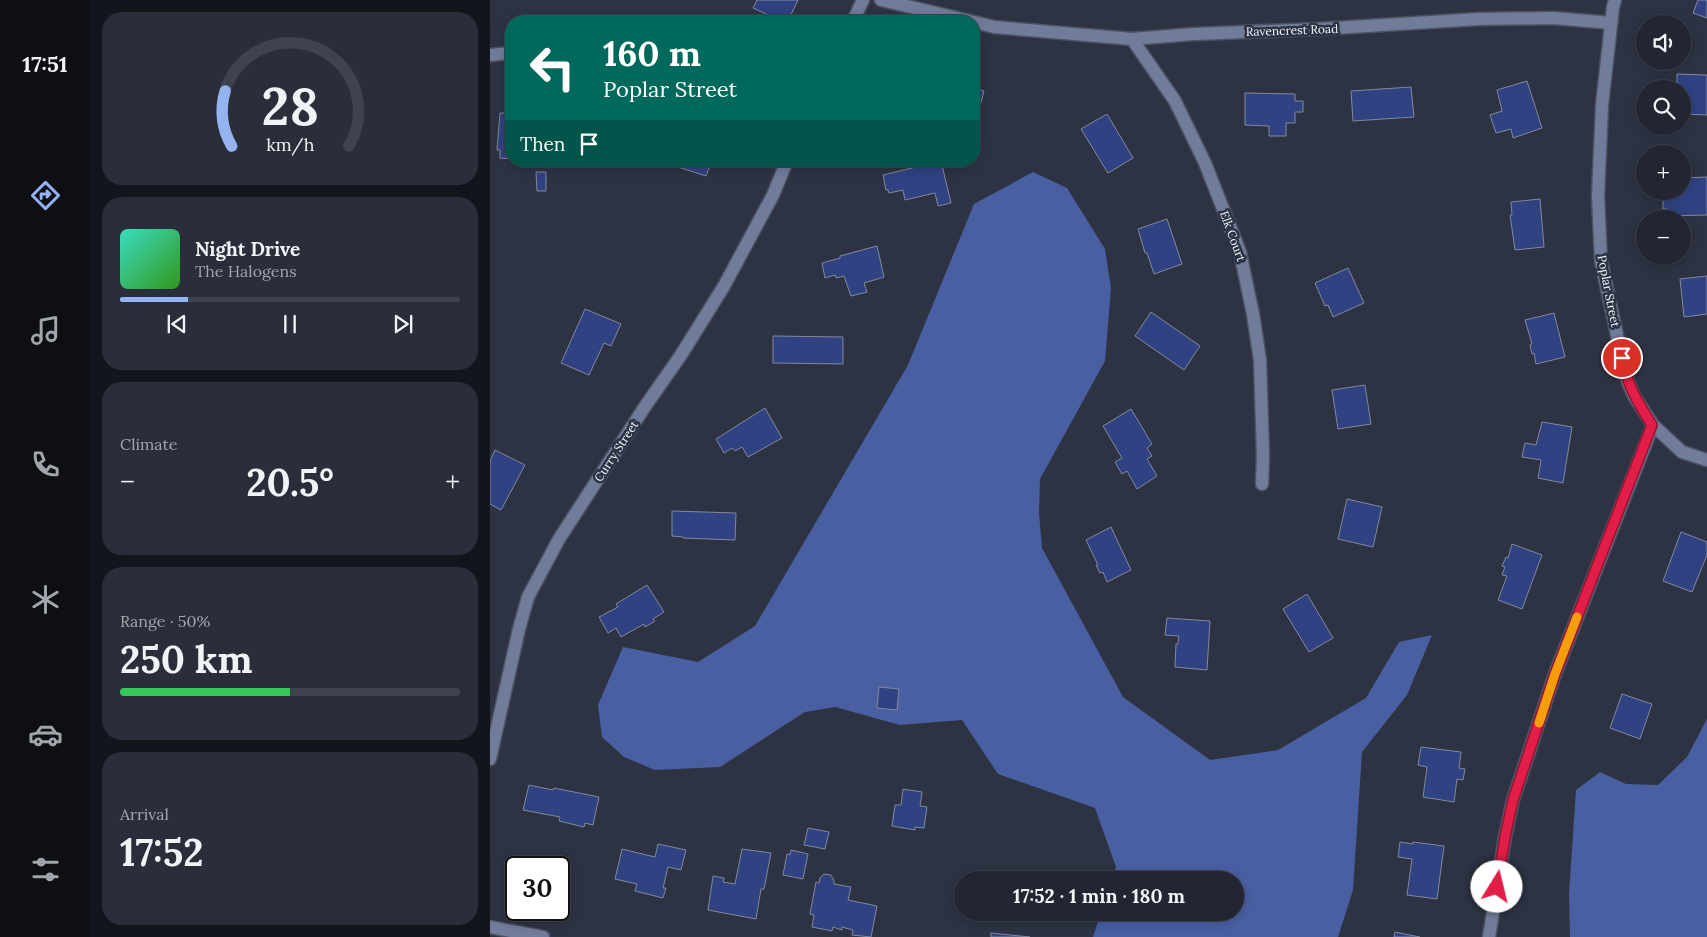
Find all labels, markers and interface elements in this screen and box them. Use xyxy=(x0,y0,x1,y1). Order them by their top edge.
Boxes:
map controls xyxy=(1636,15,1691,265)
button: sound xyxy=(1636,15,1691,70)
street label: Ravencrest Road xyxy=(1245,21,1339,39)
text: 160 m xyxy=(603,31,701,76)
icon: left xyxy=(520,35,585,100)
text: 17:51 xyxy=(22,50,68,78)
text: 28 xyxy=(261,73,319,139)
text: Poplar Street xyxy=(603,75,737,103)
button: search xyxy=(1636,80,1691,135)
icon: arrive xyxy=(575,130,603,158)
text: Then xyxy=(520,132,565,156)
text: km/h xyxy=(266,133,314,156)
button: + xyxy=(1636,145,1691,200)
icon: directions xyxy=(28,178,63,213)
street label: Elk Court xyxy=(1217,209,1249,264)
button: − xyxy=(1636,210,1691,265)
text: Night Drive xyxy=(195,237,300,261)
street label: Poplar Street xyxy=(1595,254,1623,329)
text: The Halogens xyxy=(195,261,297,281)
icon: previous xyxy=(163,310,191,338)
icon: pause xyxy=(276,310,304,338)
icon: next xyxy=(389,310,417,338)
icon: music xyxy=(28,313,63,348)
pin xyxy=(1601,337,1643,379)
icon: arrive xyxy=(1608,344,1636,372)
street label: Curry Street xyxy=(591,417,641,484)
text: Climate xyxy=(120,434,177,454)
icon: phone xyxy=(28,447,63,482)
text: 20.5° xyxy=(246,458,334,506)
text: − xyxy=(120,464,135,500)
text: + xyxy=(445,464,460,500)
icon: climate xyxy=(28,582,63,617)
text: Range · 50% xyxy=(120,611,210,631)
text: 250 km xyxy=(120,635,252,683)
icon: car xyxy=(28,717,63,752)
text: Arrival xyxy=(120,804,169,824)
text: 17:52 xyxy=(120,828,204,876)
icon: filters xyxy=(28,852,63,887)
speed limit sign: 30 xyxy=(505,856,570,921)
position arrow xyxy=(1470,860,1522,912)
text: 17:52 · 1 min · 180 m xyxy=(1013,884,1185,908)

